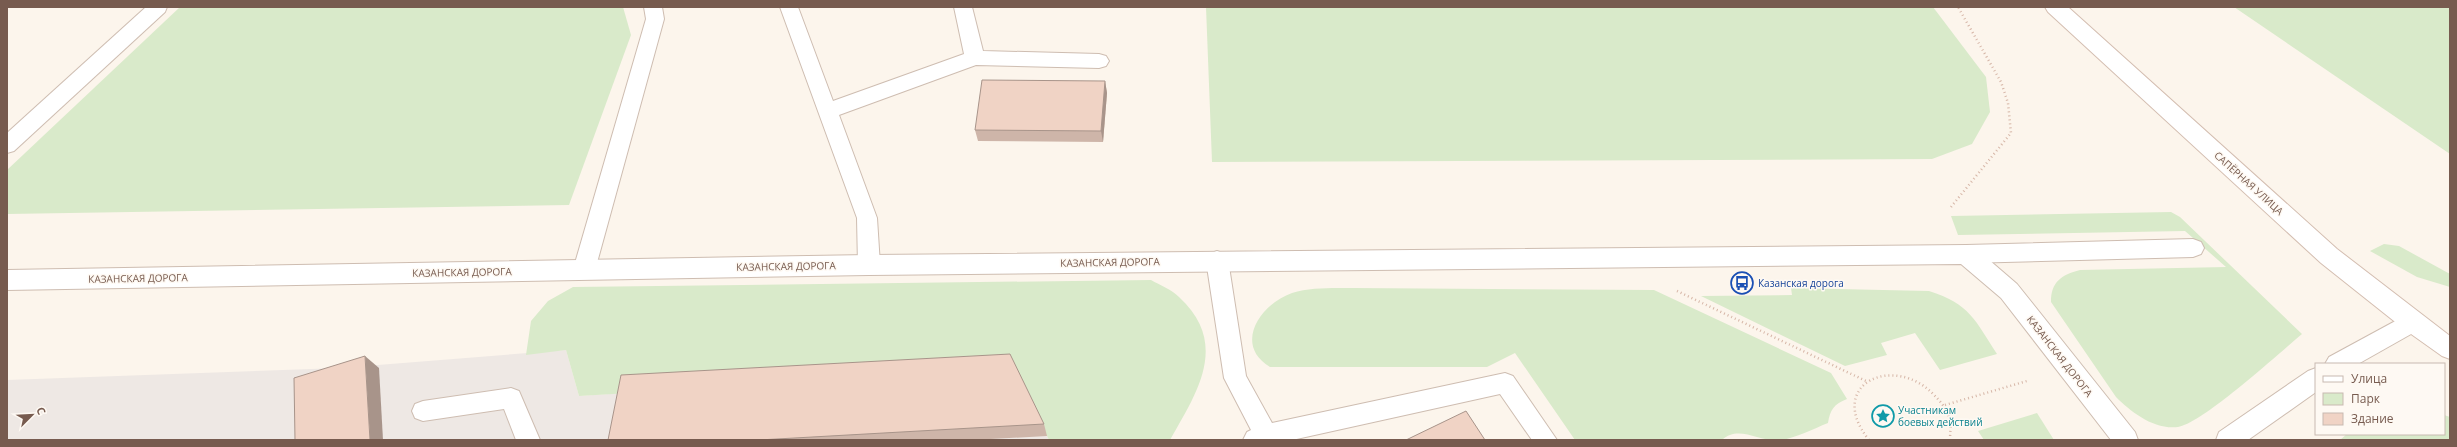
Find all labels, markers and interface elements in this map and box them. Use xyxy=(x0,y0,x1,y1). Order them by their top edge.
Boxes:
street label: САПЁРНАЯ УЛИЦА xyxy=(2211,148,2287,218)
street label: КАЗАНСКАЯ ДОРОГА xyxy=(1060,254,1161,270)
street label: КАЗАНСКАЯ ДОРОГА xyxy=(736,258,837,274)
street label: КАЗАНСКАЯ ДОРОГА xyxy=(412,264,513,280)
street label: КАЗАНСКАЯ ДОРОГА xyxy=(88,270,189,286)
bus stop icon: Казанская дорога xyxy=(1729,270,1755,296)
place label: Казанская дорога xyxy=(1758,276,1844,290)
street label: КАЗАНСКАЯ ДОРОГА xyxy=(2024,312,2097,400)
legend xyxy=(2315,363,2445,435)
text: Улица xyxy=(2351,370,2387,387)
text: Парк xyxy=(2351,390,2381,407)
north arrow xyxy=(12,395,52,435)
place icon: Участникам боевых действий xyxy=(1870,403,1896,429)
place label: Участникам боевых действий xyxy=(1898,403,1983,429)
text: С xyxy=(33,404,50,417)
text: Здание xyxy=(2351,410,2394,427)

